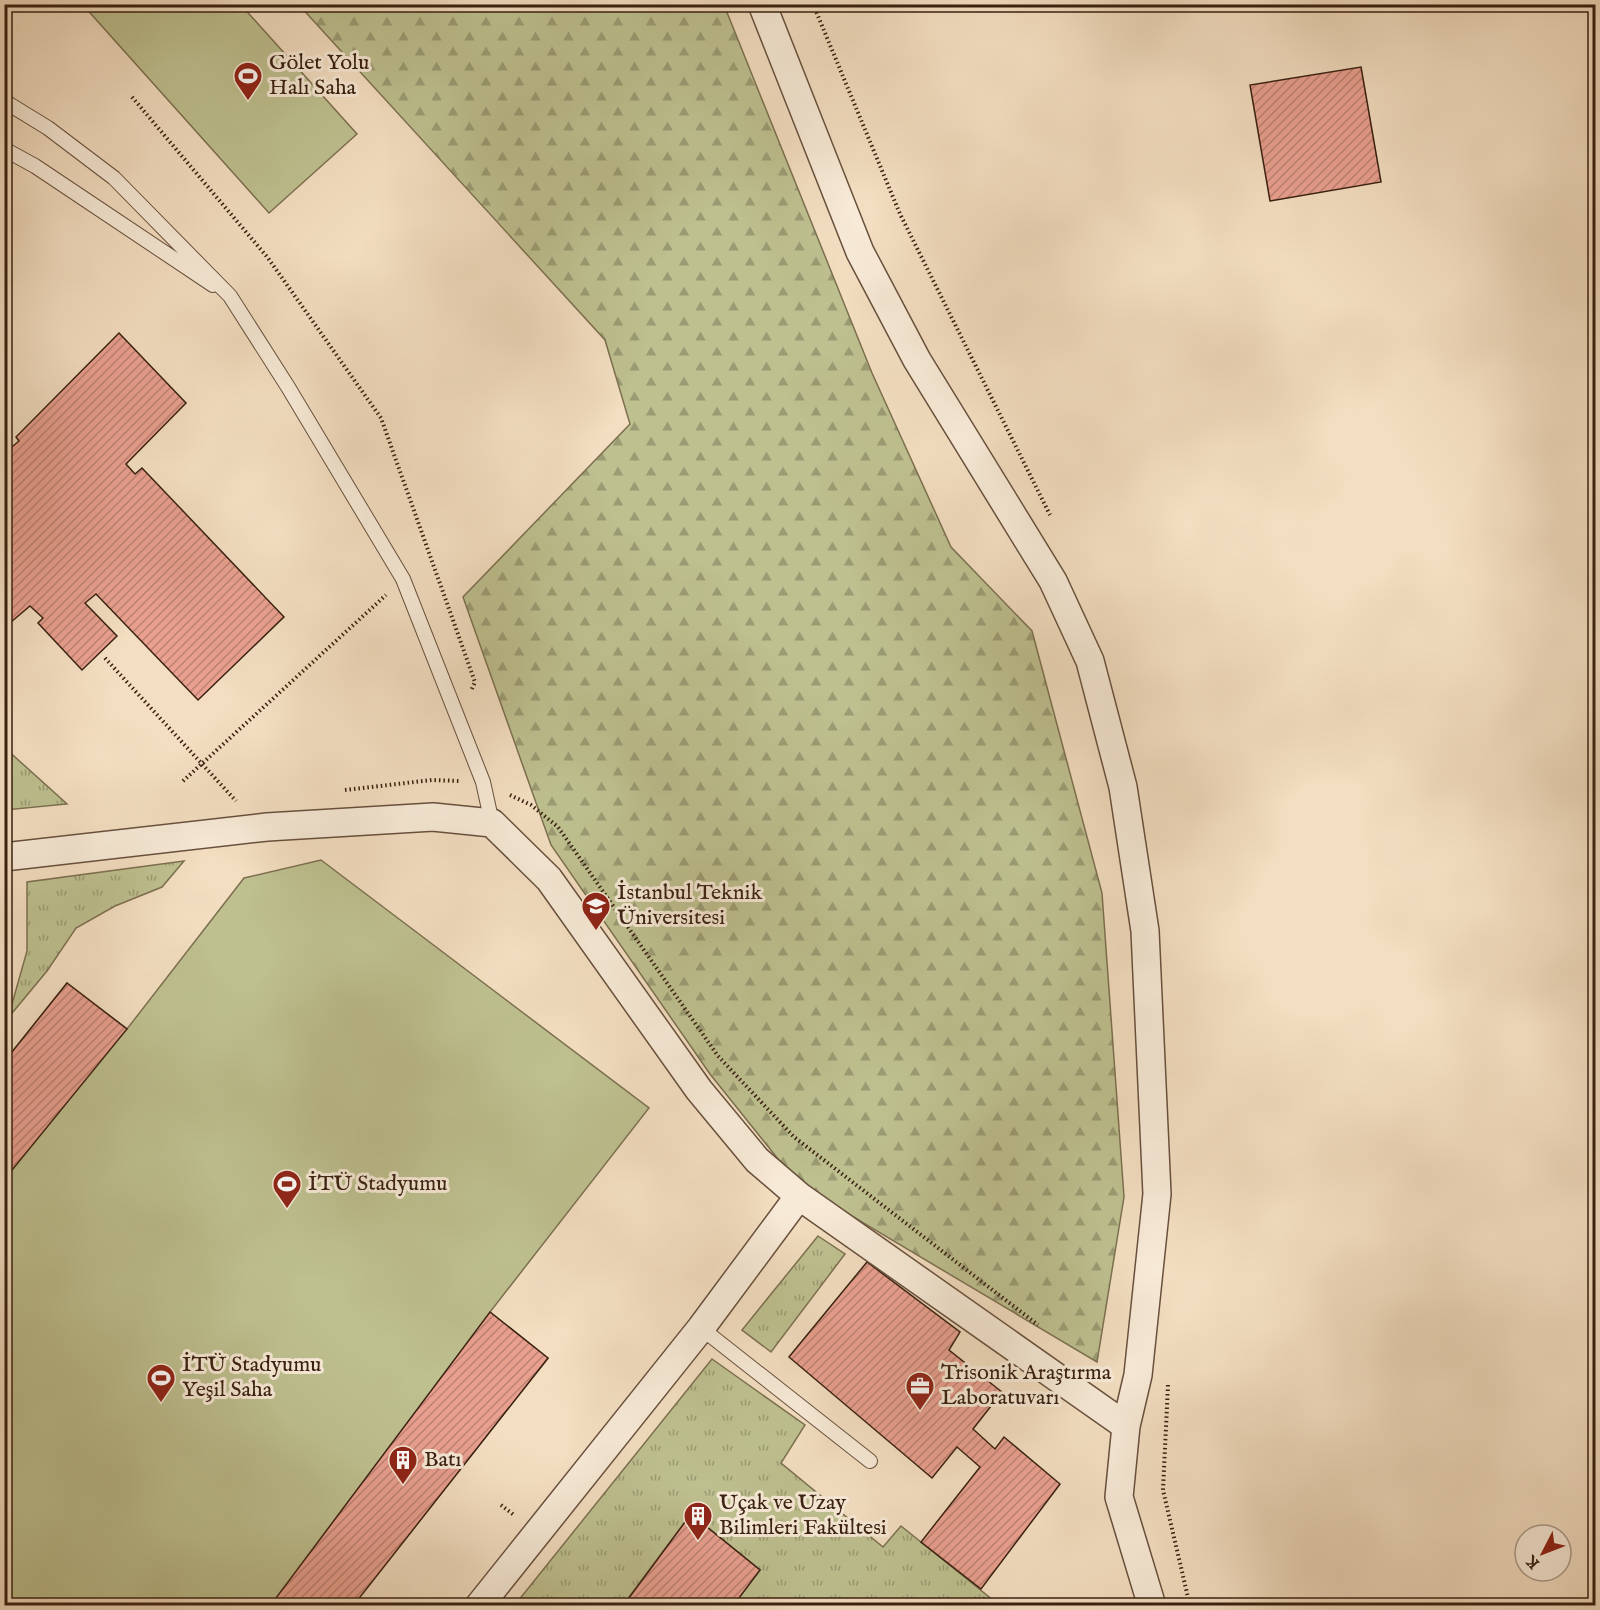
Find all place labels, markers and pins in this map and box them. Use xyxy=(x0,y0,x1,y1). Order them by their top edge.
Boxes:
place label: Gölet Yolu Halı Saha xyxy=(269,49,369,102)
sports icon: Gölet Yolu Halı Saha xyxy=(232,60,264,102)
place label: İstanbul Teknik Üniversitesi xyxy=(617,879,762,932)
school or university icon: İstanbul Teknik Üniversitesi xyxy=(580,890,612,932)
sports icon: İTÜ Stadyumu xyxy=(271,1168,303,1210)
place label: İTÜ Stadyumu xyxy=(308,1170,447,1198)
place label: İTÜ Stadyumu Yeşil Saha xyxy=(182,1351,321,1404)
place label: Trisonik Araştırma Laboratuvarı xyxy=(941,1359,1112,1412)
sports icon: İTÜ Stadyumu Yeşil Saha xyxy=(145,1362,177,1404)
office icon: Trisonik Araştırma Laboratuvarı xyxy=(904,1370,936,1412)
building icon: Batı xyxy=(387,1444,419,1486)
place label: Batı xyxy=(424,1446,462,1474)
place label: Uçak ve Uzay Bilimleri Fakültesi xyxy=(719,1489,887,1542)
building icon: Uçak ve Uzay Bilimleri Fakültesi xyxy=(682,1500,714,1542)

